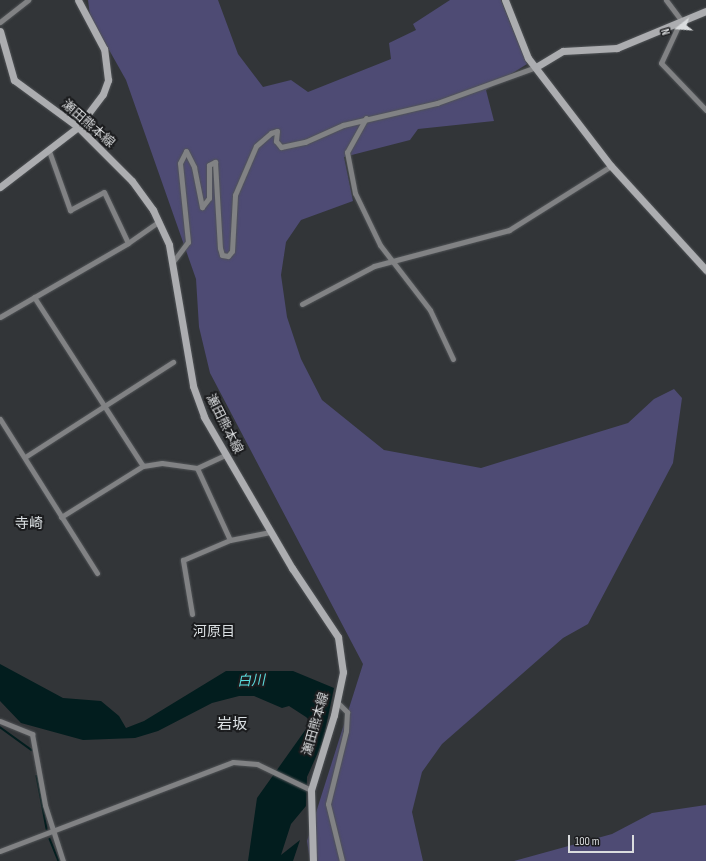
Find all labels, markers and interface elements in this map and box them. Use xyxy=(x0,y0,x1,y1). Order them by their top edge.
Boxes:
north arrow xyxy=(658,8,698,48)
text: N xyxy=(659,27,673,36)
street label: 瀬田熊本線 xyxy=(58,97,118,151)
street label: 瀬田熊本線 xyxy=(202,392,246,456)
district label: 寺崎 xyxy=(15,516,43,532)
district label: 河原目 xyxy=(193,624,235,640)
water label: 白川 xyxy=(237,672,265,690)
street label: 瀬田熊本線 xyxy=(300,691,332,757)
district label: 岩坂 xyxy=(217,716,247,734)
scale bar xyxy=(570,827,636,853)
text: 100 m xyxy=(575,834,600,849)

